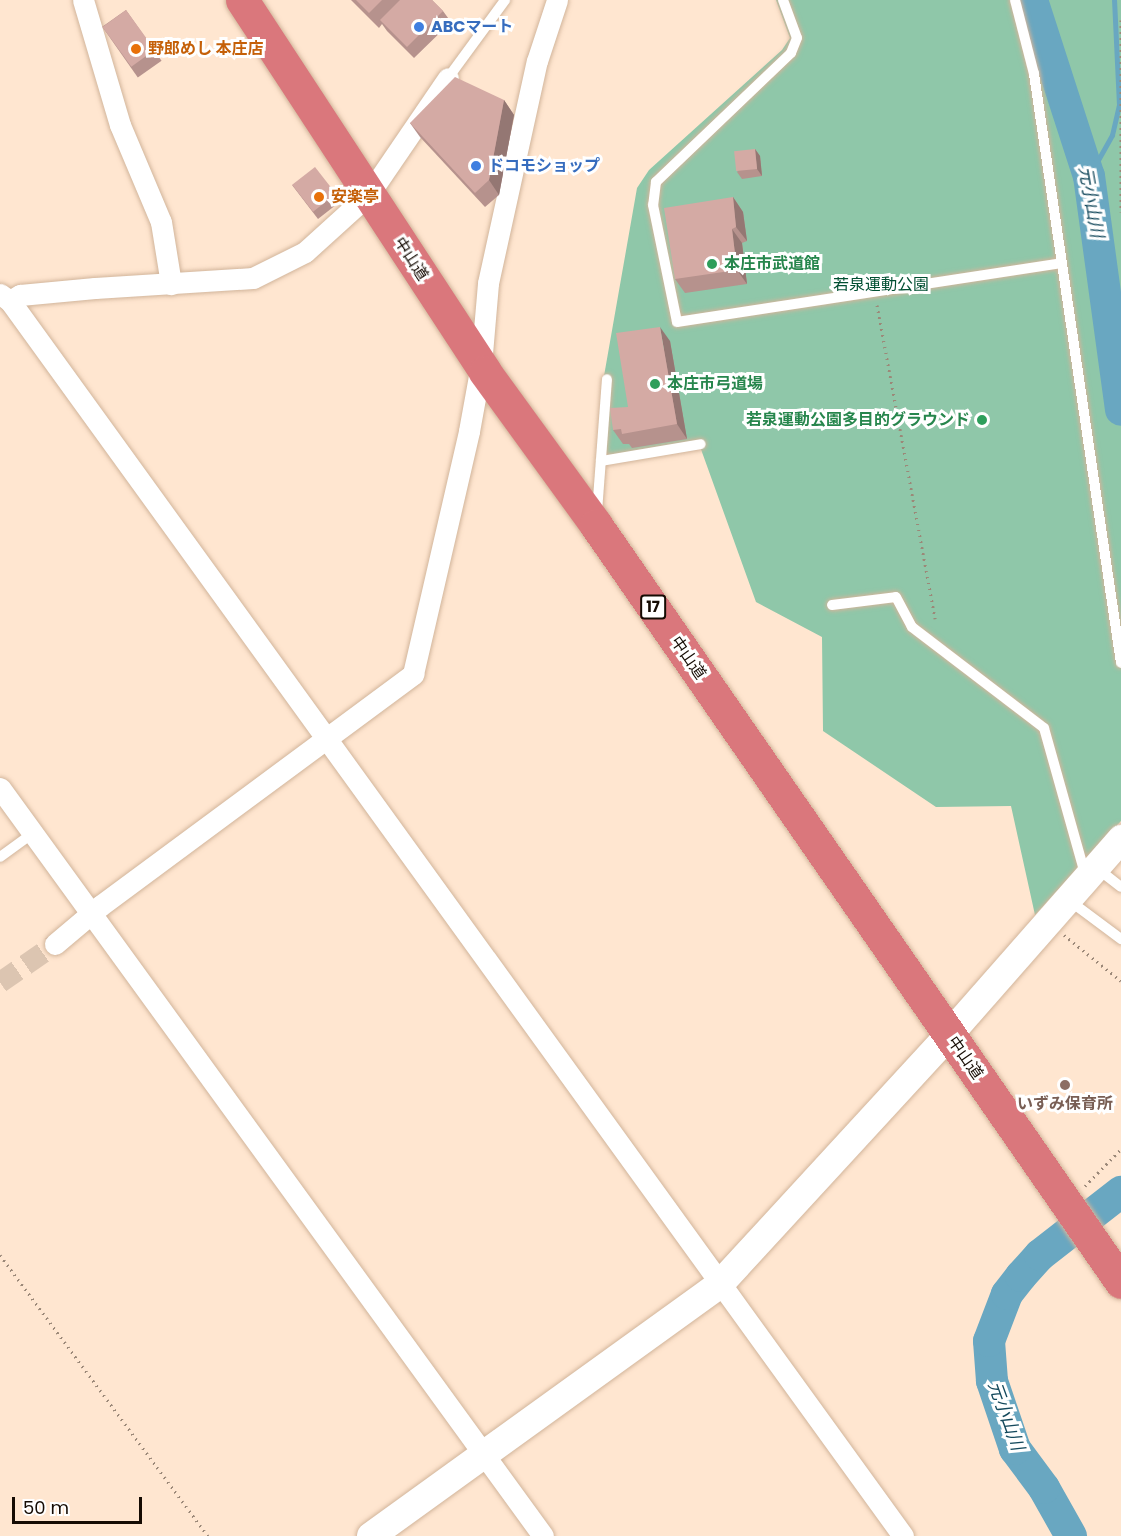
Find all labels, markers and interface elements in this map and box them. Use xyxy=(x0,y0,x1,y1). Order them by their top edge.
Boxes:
place label: ABCマート xyxy=(431,17,514,37)
marker: ABCマート xyxy=(412,20,426,34)
place label: 野郎めし 本庄店 xyxy=(148,39,263,59)
marker: 野郎めし 本庄店 xyxy=(129,42,143,56)
place label: ドコモショップ xyxy=(488,156,600,176)
marker: ドコモショップ xyxy=(469,159,483,173)
water label: 元小山川 xyxy=(1074,165,1108,239)
place label: 安楽亭 xyxy=(331,187,379,207)
marker: 安楽亭 xyxy=(312,190,326,204)
street label: 中山道 xyxy=(390,234,432,284)
place label: 本庄市武道館 xyxy=(724,254,820,274)
marker: 本庄市武道館 xyxy=(705,257,719,271)
park label: 若泉運動公園 xyxy=(833,275,929,295)
place label: 本庄市弓道場 xyxy=(667,374,763,394)
marker: 本庄市弓道場 xyxy=(648,377,662,391)
place label: 若泉運動公園多目的グラウンド xyxy=(746,410,970,430)
marker: 若泉運動公園多目的グラウンド xyxy=(975,413,989,427)
road number: 17 xyxy=(640,595,666,619)
street label: 中山道 xyxy=(666,633,710,683)
street label: 中山道 xyxy=(943,1033,987,1083)
marker: いずみ保育所 xyxy=(1058,1078,1072,1092)
place label: いずみ保育所 xyxy=(1017,1094,1113,1114)
water label: 元小山川 xyxy=(984,1378,1028,1454)
scale bar xyxy=(15,1485,146,1523)
text: 50 m xyxy=(23,1495,69,1520)

